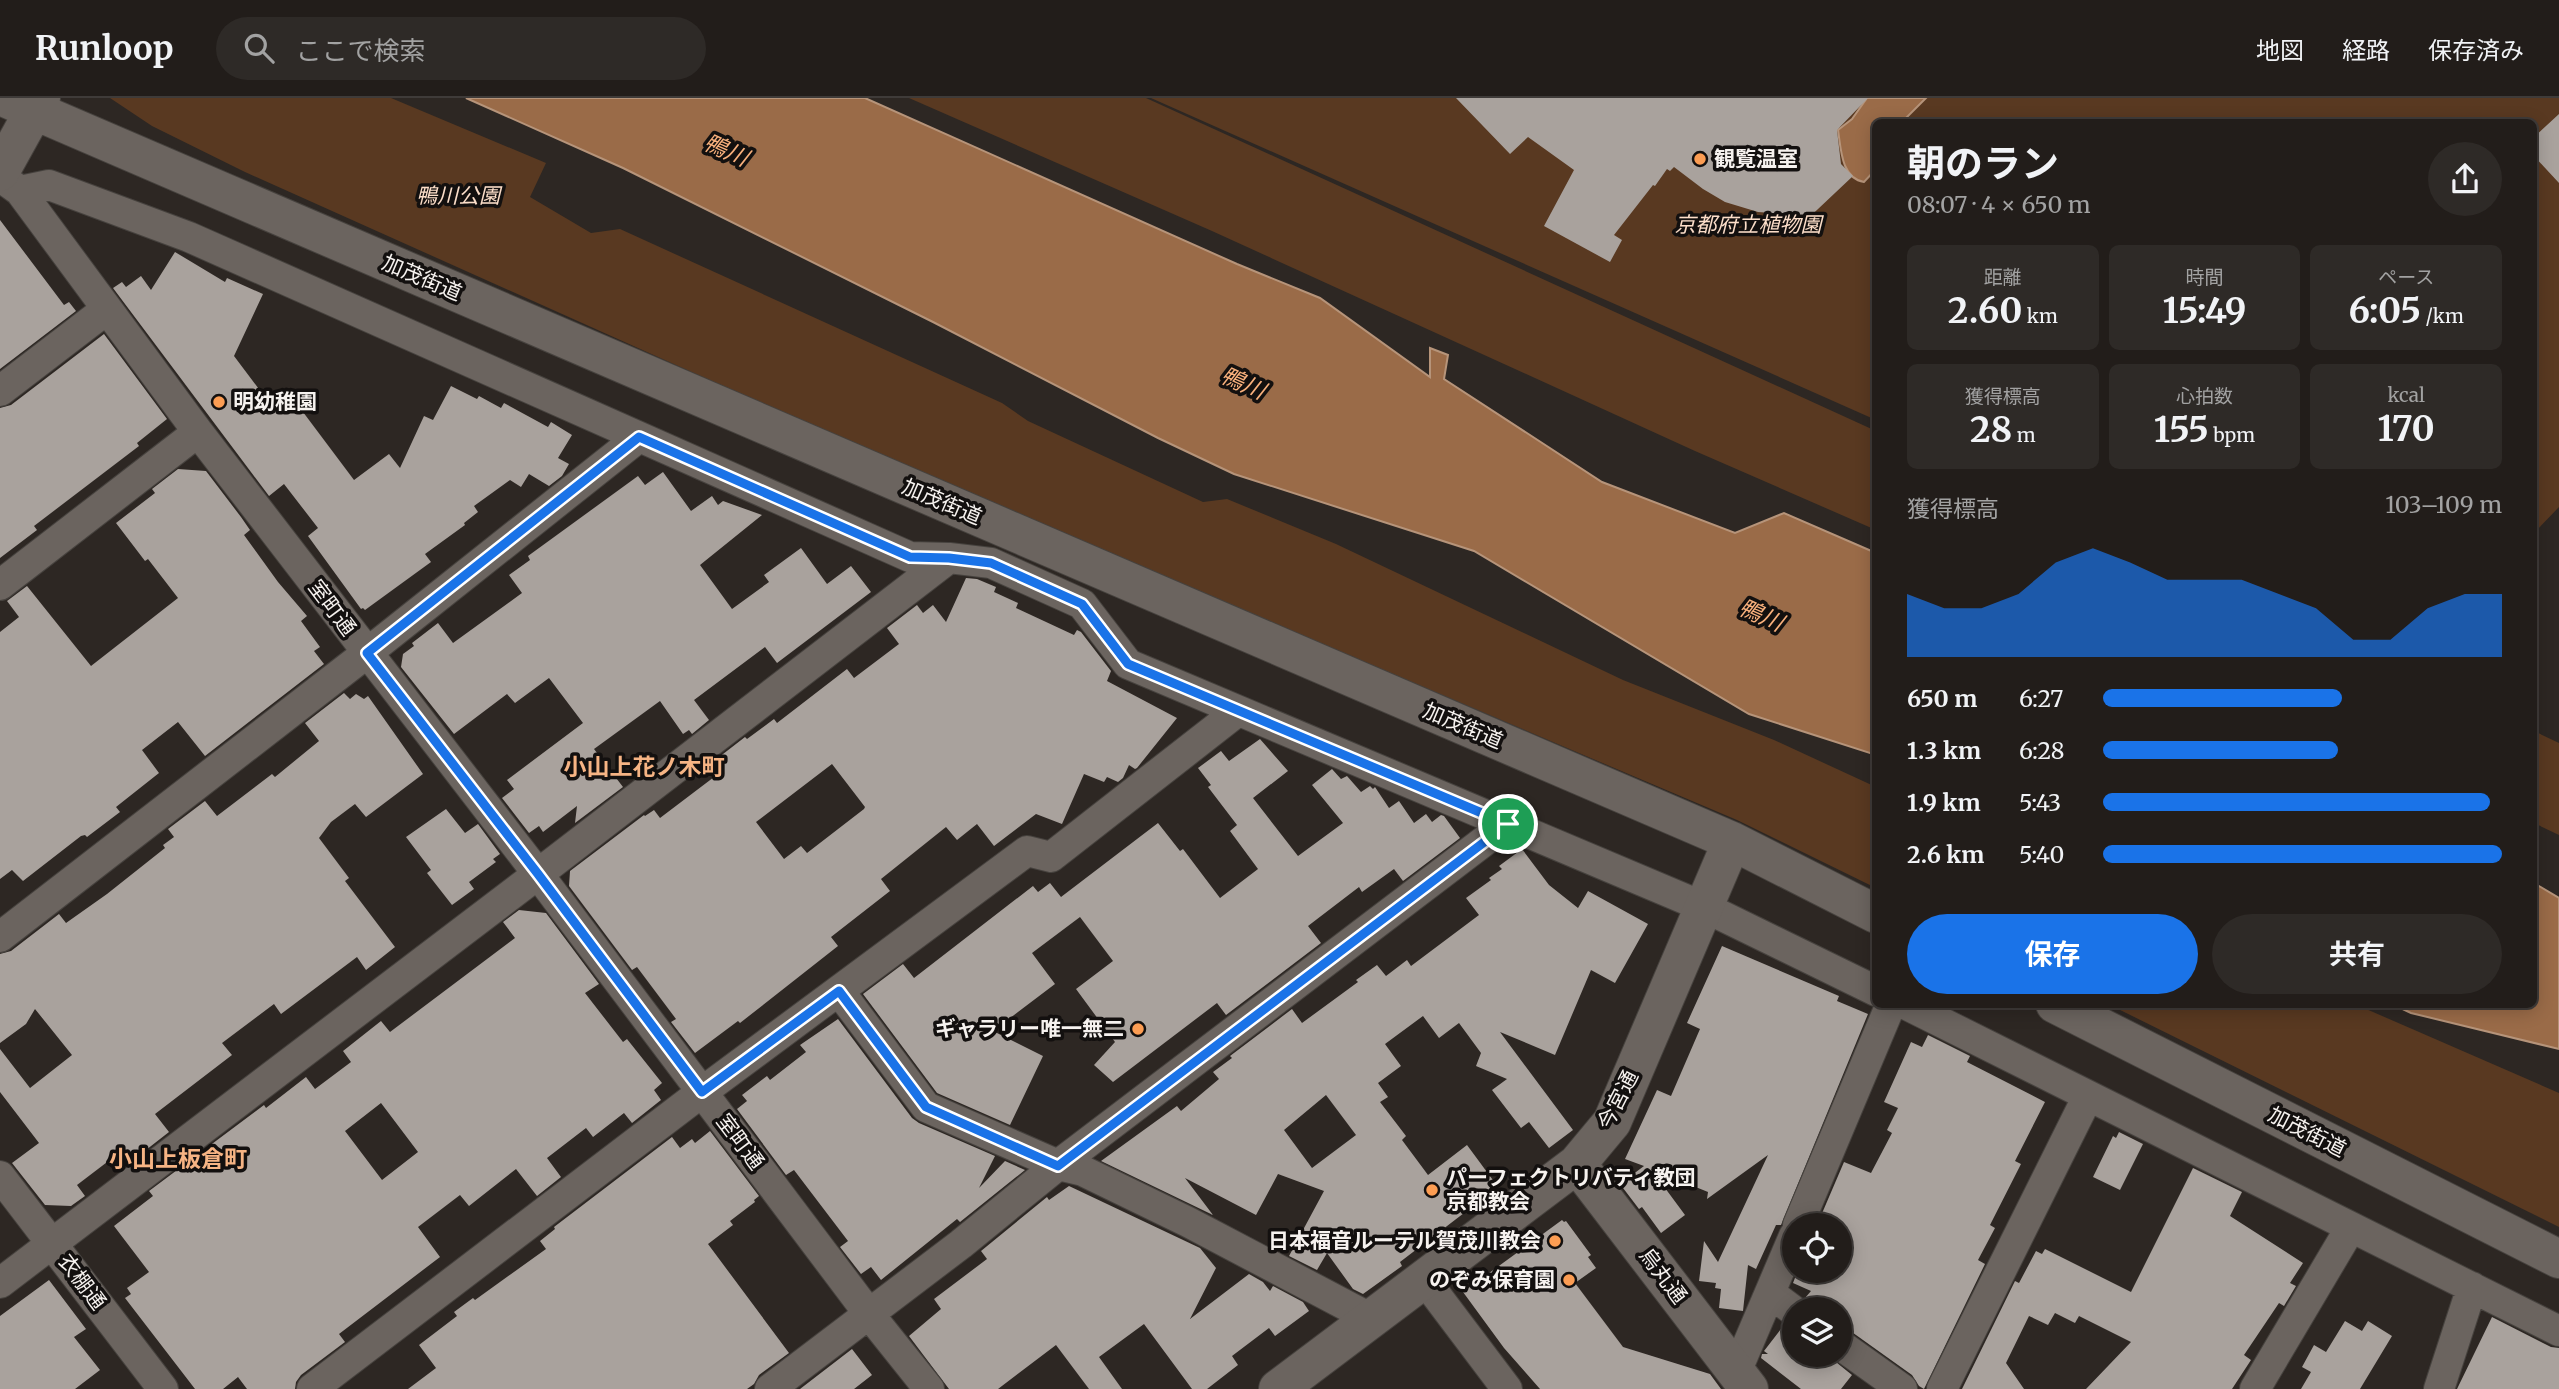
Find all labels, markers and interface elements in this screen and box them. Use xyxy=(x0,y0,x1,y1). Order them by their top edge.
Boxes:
search box xyxy=(216,17,706,80)
text: Runloop xyxy=(35,28,174,69)
icon: search xyxy=(240,29,278,67)
text: ここで検索 xyxy=(296,34,426,67)
text: 地図 xyxy=(2256,35,2304,66)
text: 経路 xyxy=(2342,35,2390,66)
text: 保存済み xyxy=(2428,35,2524,66)
water label: 鴨川 xyxy=(699,127,756,173)
text: 朝のラン xyxy=(1907,140,2059,187)
button: share xyxy=(2428,142,2502,216)
place label: 観覧温室 xyxy=(1714,145,1798,172)
marker: 観覧温室 xyxy=(1692,151,1708,167)
park label: 鴨川公園 xyxy=(416,182,503,209)
text: 08:07 · 4 × 650 m xyxy=(1907,190,2091,219)
park label: 京都府立植物園 xyxy=(1675,211,1824,238)
street label: 加茂街道 xyxy=(378,249,466,306)
text: 距離 xyxy=(1984,265,2022,289)
text: 時間 xyxy=(2185,265,2224,289)
text: ペース xyxy=(2378,265,2434,289)
text: 2.60 xyxy=(1948,289,2022,333)
text: 15:49 xyxy=(2163,289,2246,333)
text: 6:05 xyxy=(2349,289,2421,333)
text: km xyxy=(2022,304,2058,328)
text: /km xyxy=(2421,304,2464,328)
water label: 鴨川 xyxy=(1216,360,1273,406)
text: kcal xyxy=(2387,383,2425,407)
text: 獲得標高 xyxy=(1965,384,2041,408)
text: 心拍数 xyxy=(2176,384,2233,408)
place label: 明幼稚園 xyxy=(233,388,317,415)
marker: 明幼稚園 xyxy=(211,394,227,410)
text: 170 xyxy=(2378,407,2435,451)
text: 28 xyxy=(1970,408,2012,452)
text: 155 xyxy=(2154,408,2209,452)
text: m xyxy=(2012,423,2036,447)
text: bpm xyxy=(2209,423,2255,447)
street label: 加茂街道 xyxy=(898,473,986,530)
text: 103–109 m xyxy=(2385,490,2502,519)
text: 獲得標高 xyxy=(1907,494,1999,523)
street label: 室町通 xyxy=(303,574,362,641)
water label: 鴨川 xyxy=(1734,592,1791,638)
text: 650 m xyxy=(1907,684,1977,713)
text: 6:27 xyxy=(2019,684,2063,713)
street label: 加茂街道 xyxy=(1419,697,1507,754)
text: 1.3 km xyxy=(1907,736,1981,765)
text: 6:28 xyxy=(2019,736,2065,765)
district label: 小山上花ノ木町 xyxy=(564,752,725,781)
text: 1.9 km xyxy=(1907,788,1981,817)
text: 5:43 xyxy=(2019,788,2061,817)
pin xyxy=(1478,794,1538,854)
icon: arrive xyxy=(1489,805,1527,843)
text: 2.6 km xyxy=(1907,840,1984,869)
text: 5:40 xyxy=(2019,840,2064,869)
button: 保存 xyxy=(1907,914,2198,994)
button: 共有 xyxy=(2212,914,2502,994)
place label: ギャラリー唯一無二 xyxy=(935,1015,1124,1042)
marker: ギャラリー唯一無二 xyxy=(1130,1021,1146,1037)
street label: 今宮通 xyxy=(1591,1066,1644,1134)
street label: 加茂街道 xyxy=(2264,1100,2351,1163)
street label: 室町通 xyxy=(711,1108,770,1175)
district label: 小山上板倉町 xyxy=(109,1144,247,1173)
place label: パーフェクトリバティ教団 京都教会 xyxy=(1446,1164,1695,1215)
marker: パーフェクトリバティ教団 京都教会 xyxy=(1424,1182,1440,1198)
map controls xyxy=(1782,1213,1852,1367)
button: locate xyxy=(1782,1213,1852,1283)
place label: 日本福音ルーテル賀茂川教会 xyxy=(1268,1227,1541,1254)
marker: 日本福音ルーテル賀茂川教会 xyxy=(1547,1233,1563,1249)
street label: 烏丸通 xyxy=(1634,1242,1693,1309)
street label: 衣棚通 xyxy=(53,1248,112,1315)
place label: のぞみ保育園 xyxy=(1429,1266,1555,1293)
marker: のぞみ保育園 xyxy=(1561,1272,1577,1288)
button: layers xyxy=(1782,1297,1852,1367)

